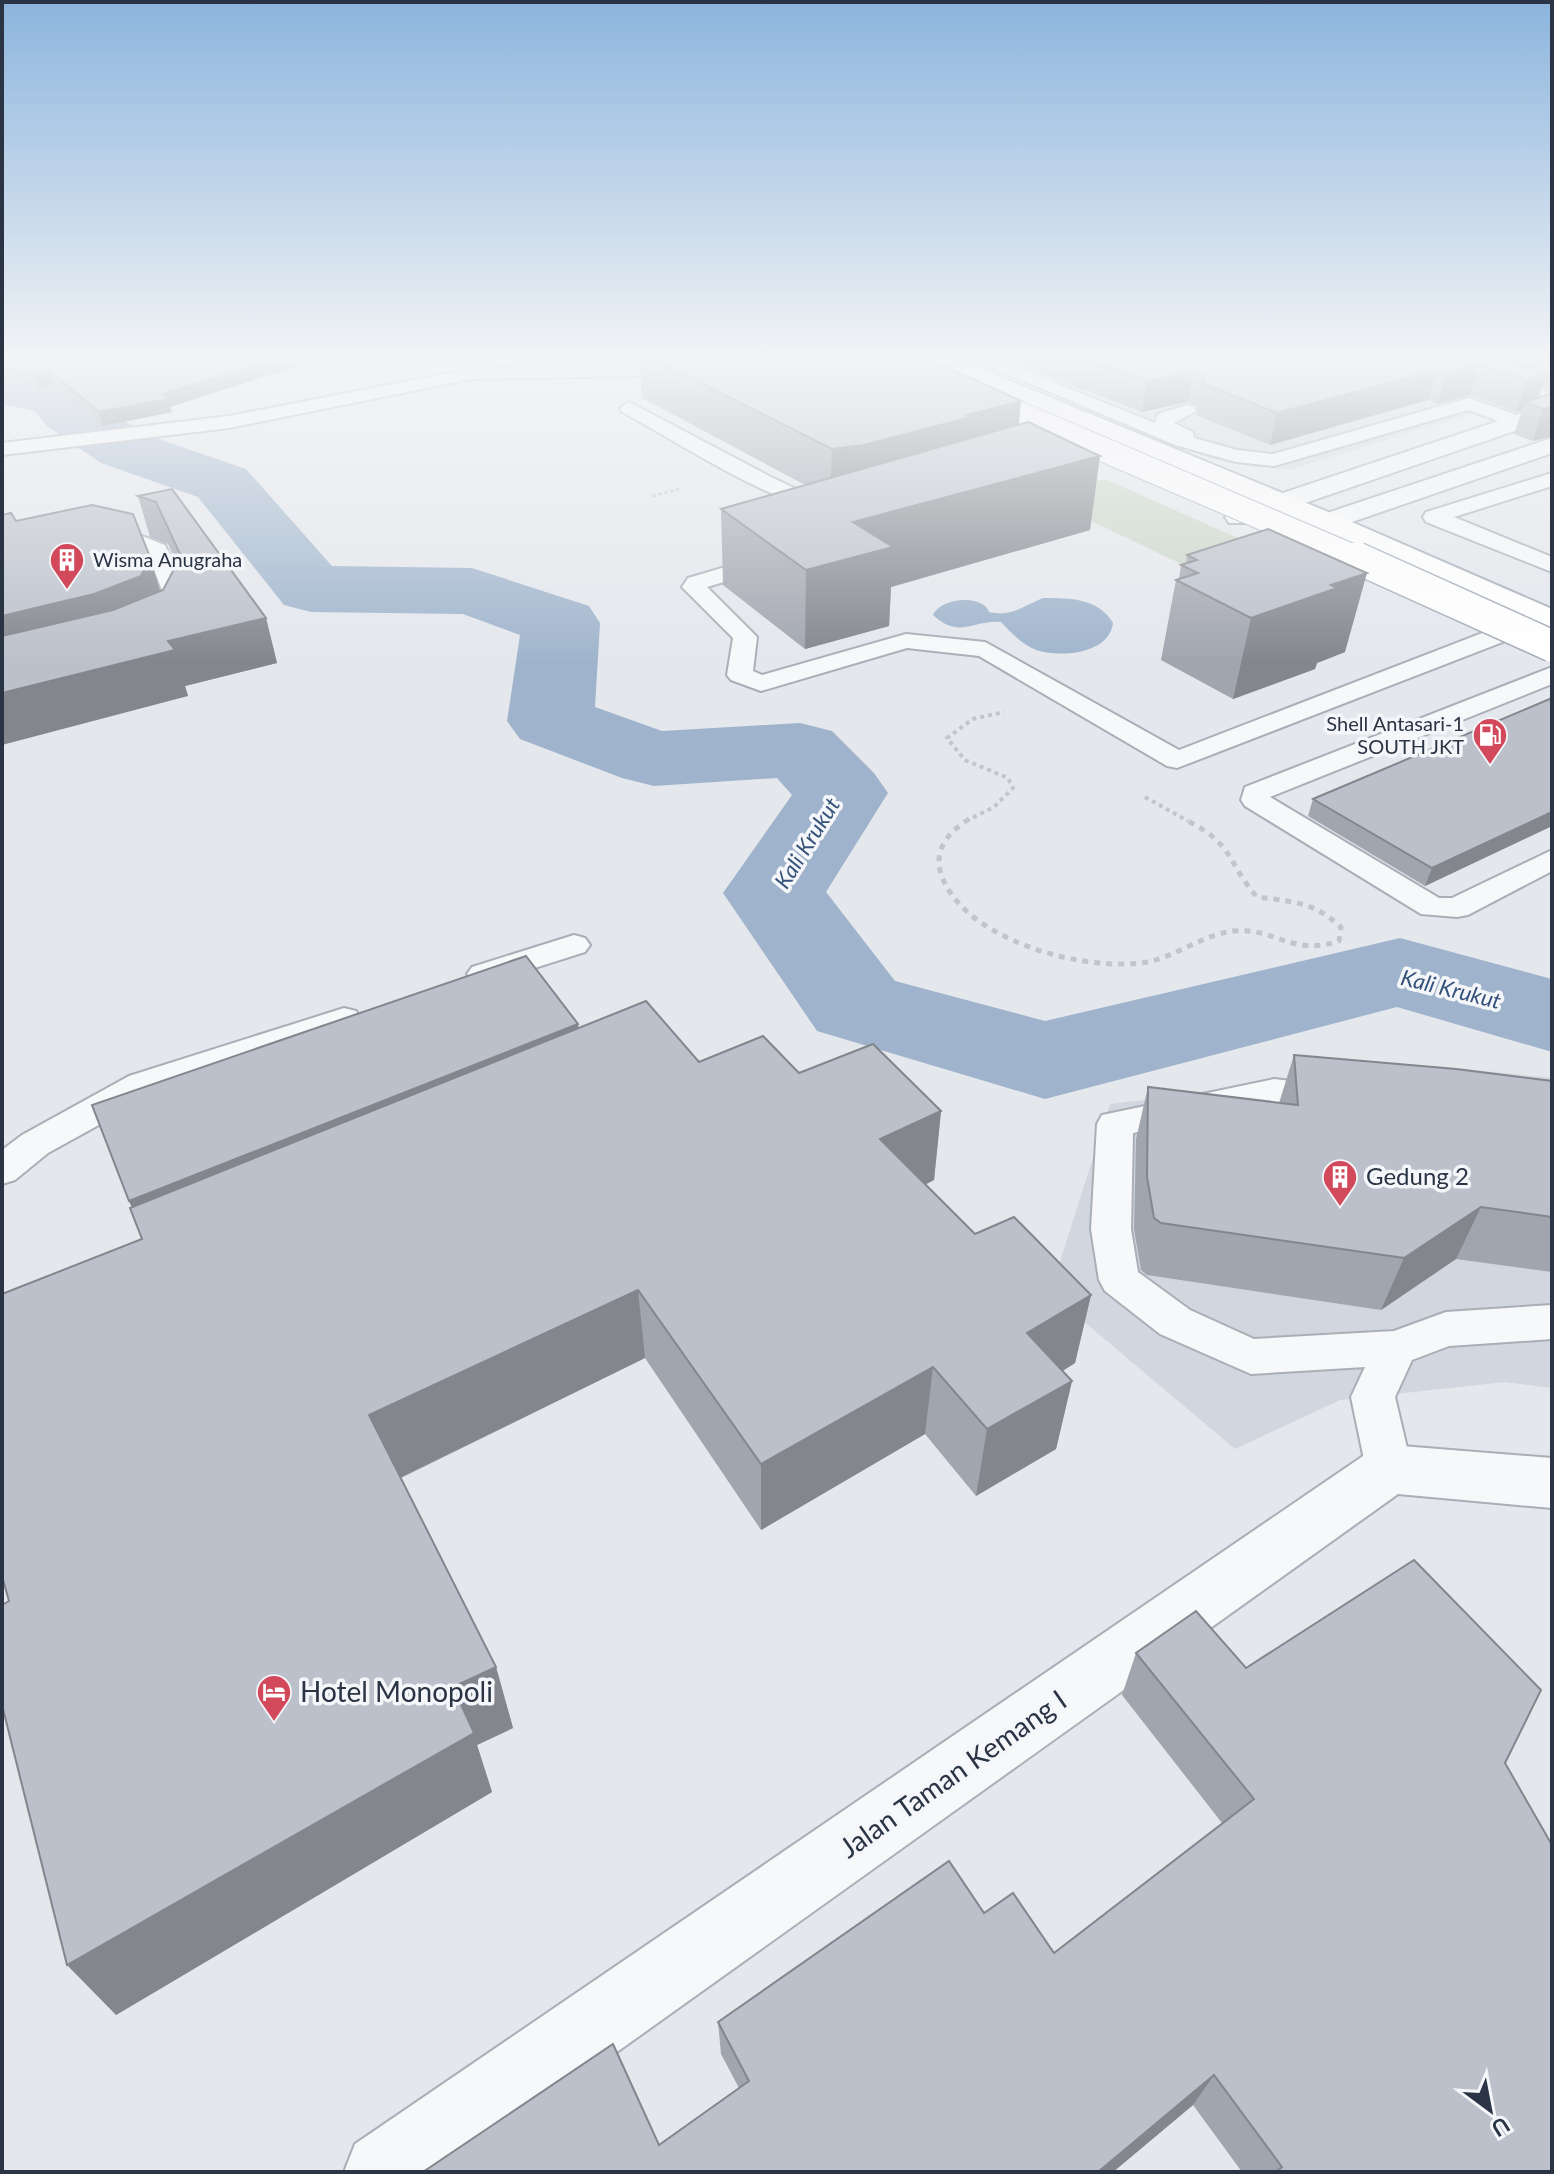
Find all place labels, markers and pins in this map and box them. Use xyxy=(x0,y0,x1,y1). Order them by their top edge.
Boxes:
building icon: Wisma Anugraha xyxy=(48,541,86,591)
place label: Wisma Anugraha xyxy=(93,547,242,571)
place label: Shell Antasari-1 SOUTH JKT xyxy=(1326,711,1464,758)
fuel station icon: Shell Antasari-1 SOUTH JKT xyxy=(1471,716,1509,766)
building icon: Gedung 2 xyxy=(1321,1158,1359,1208)
place label: Gedung 2 xyxy=(1366,1161,1469,1190)
hotel icon: Hotel Monopoli xyxy=(255,1673,293,1723)
place label: Hotel Monopoli xyxy=(300,1674,493,1708)

